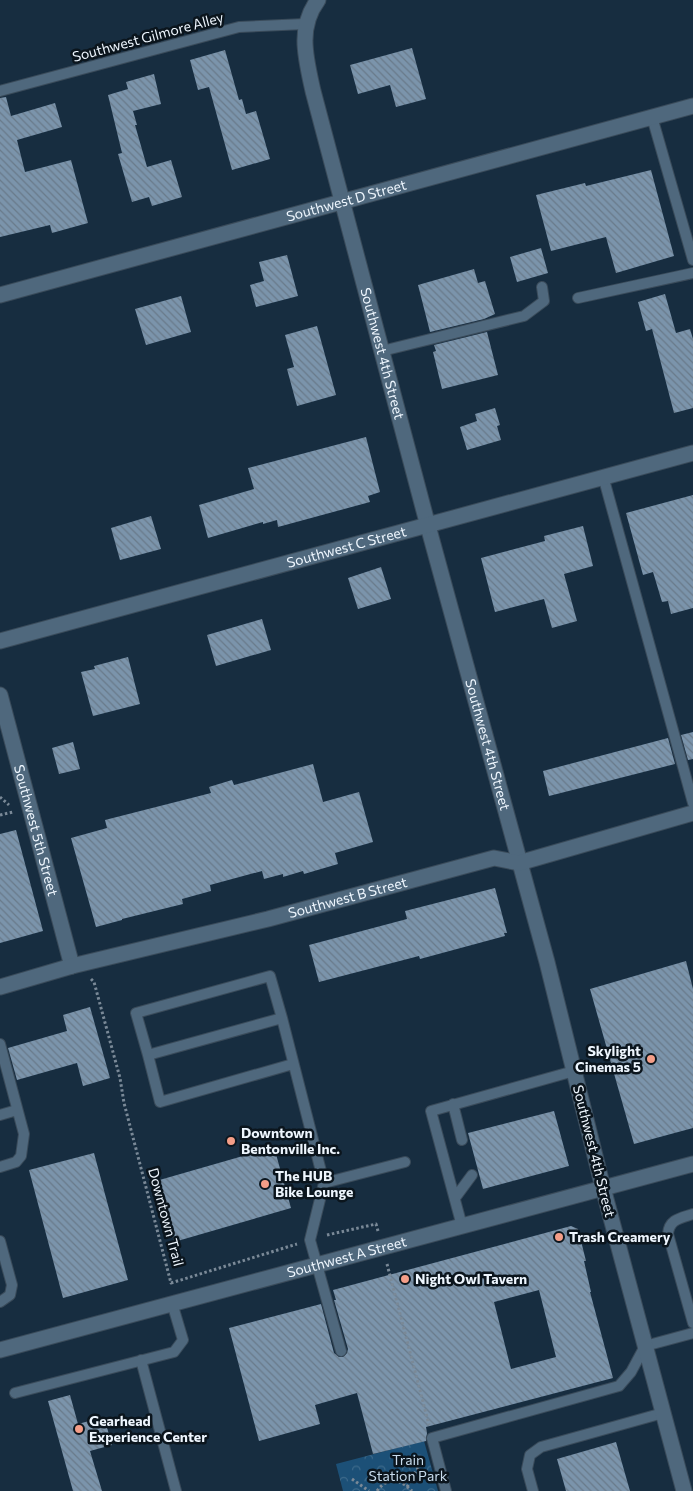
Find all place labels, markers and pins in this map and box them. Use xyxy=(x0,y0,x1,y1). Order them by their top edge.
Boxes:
place label: Skylight Cinemas 5 xyxy=(575,1042,641,1075)
marker: Skylight Cinemas 5 xyxy=(645,1053,657,1065)
place label: Downtown Bentonville Inc. xyxy=(241,1124,340,1157)
marker: Downtown Bentonville Inc. xyxy=(225,1135,237,1147)
place label: The HUB Bike Lounge xyxy=(275,1167,353,1200)
marker: The HUB Bike Lounge xyxy=(259,1178,271,1190)
place label: Trash Creamery xyxy=(569,1228,671,1245)
marker: Trash Creamery xyxy=(553,1231,565,1243)
place label: Night Owl Tavern xyxy=(415,1270,527,1287)
marker: Night Owl Tavern xyxy=(399,1273,411,1285)
place label: Gearhead Experience Center xyxy=(89,1412,207,1445)
marker: Gearhead Experience Center xyxy=(73,1423,85,1435)

